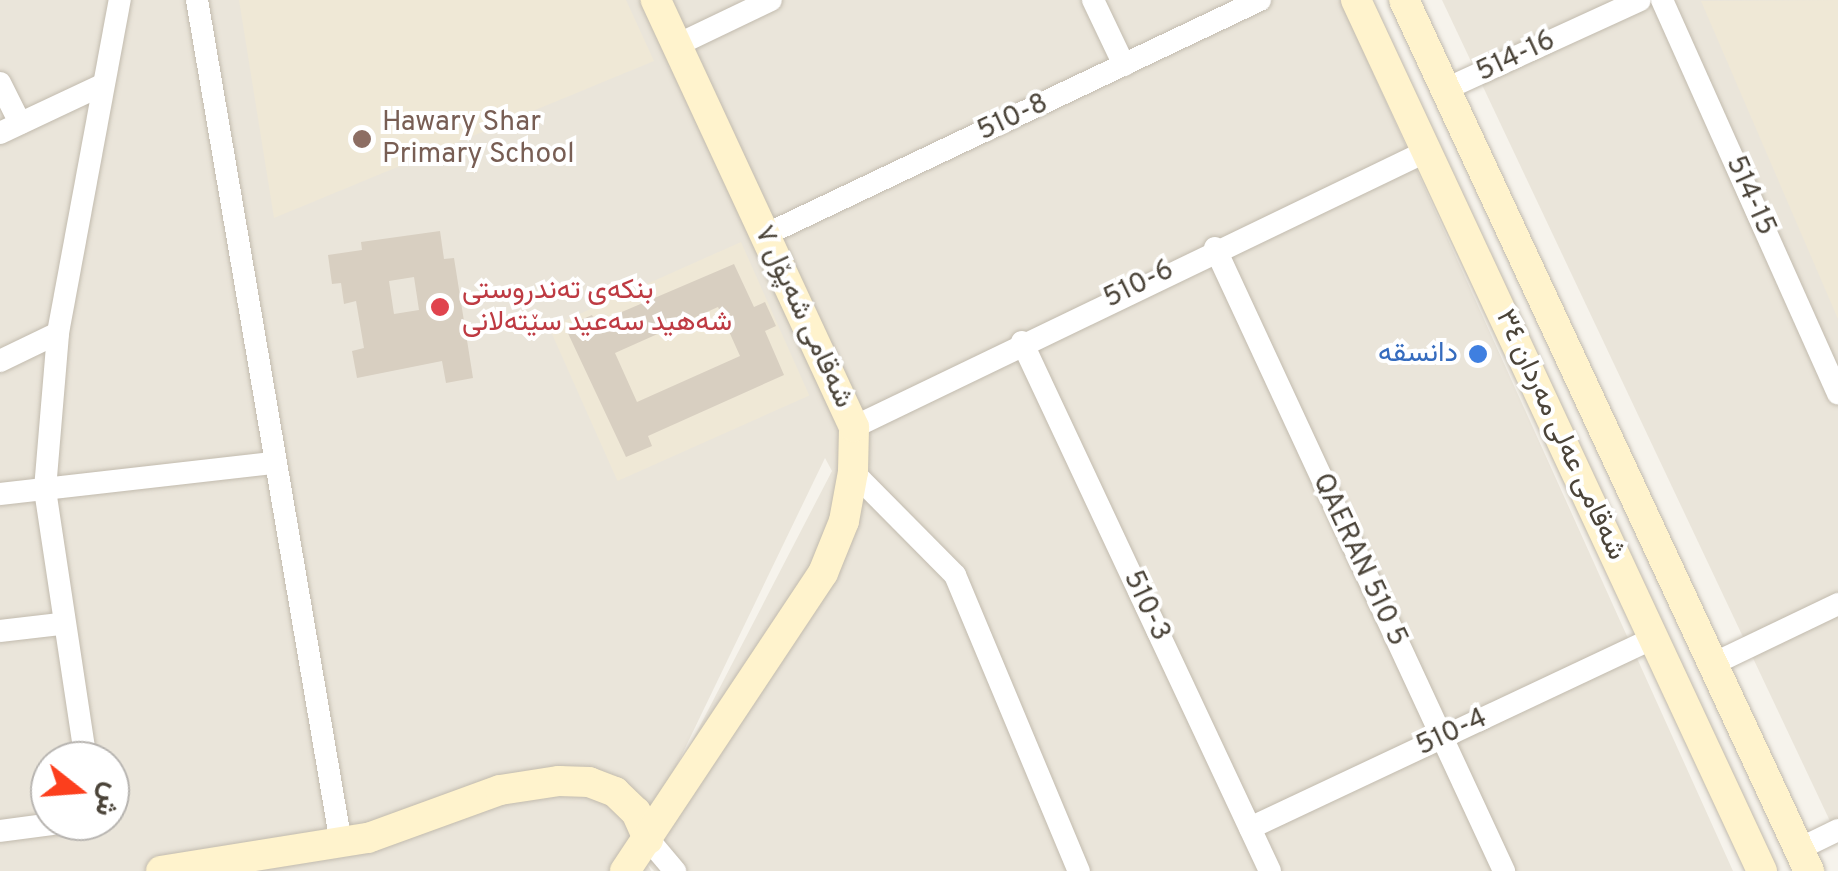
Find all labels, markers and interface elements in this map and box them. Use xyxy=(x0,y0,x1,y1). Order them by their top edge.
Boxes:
street label: 514-16 xyxy=(1471,24,1561,90)
street label: 510-8 xyxy=(972,87,1054,149)
place label: Hawary Shar Primary School xyxy=(382,106,574,172)
marker: Hawary Shar Primary School xyxy=(351,128,373,150)
street label: 514-15 xyxy=(1718,151,1782,241)
street label: شەقامی شەپۆل ٧ xyxy=(746,221,860,413)
street label: 510-6 xyxy=(1099,254,1179,316)
place label: بنکەی تەندروستی شەهید سەعید سێتەلانی xyxy=(462,274,732,340)
marker: بنکەی تەندروستی شەهید سەعید سێتەلانی xyxy=(427,294,453,320)
street label: شەقامی عەلی مەردان ٣٤ xyxy=(1487,304,1633,566)
place label: دانسقه xyxy=(1378,337,1458,371)
marker: دانسقه xyxy=(1467,343,1489,365)
street label: QAERAN 510 5 xyxy=(1304,468,1414,652)
street label: 510-3 xyxy=(1115,565,1177,647)
street label: 510-4 xyxy=(1411,702,1493,764)
north arrow xyxy=(30,741,130,841)
text: ش xyxy=(85,778,129,821)

